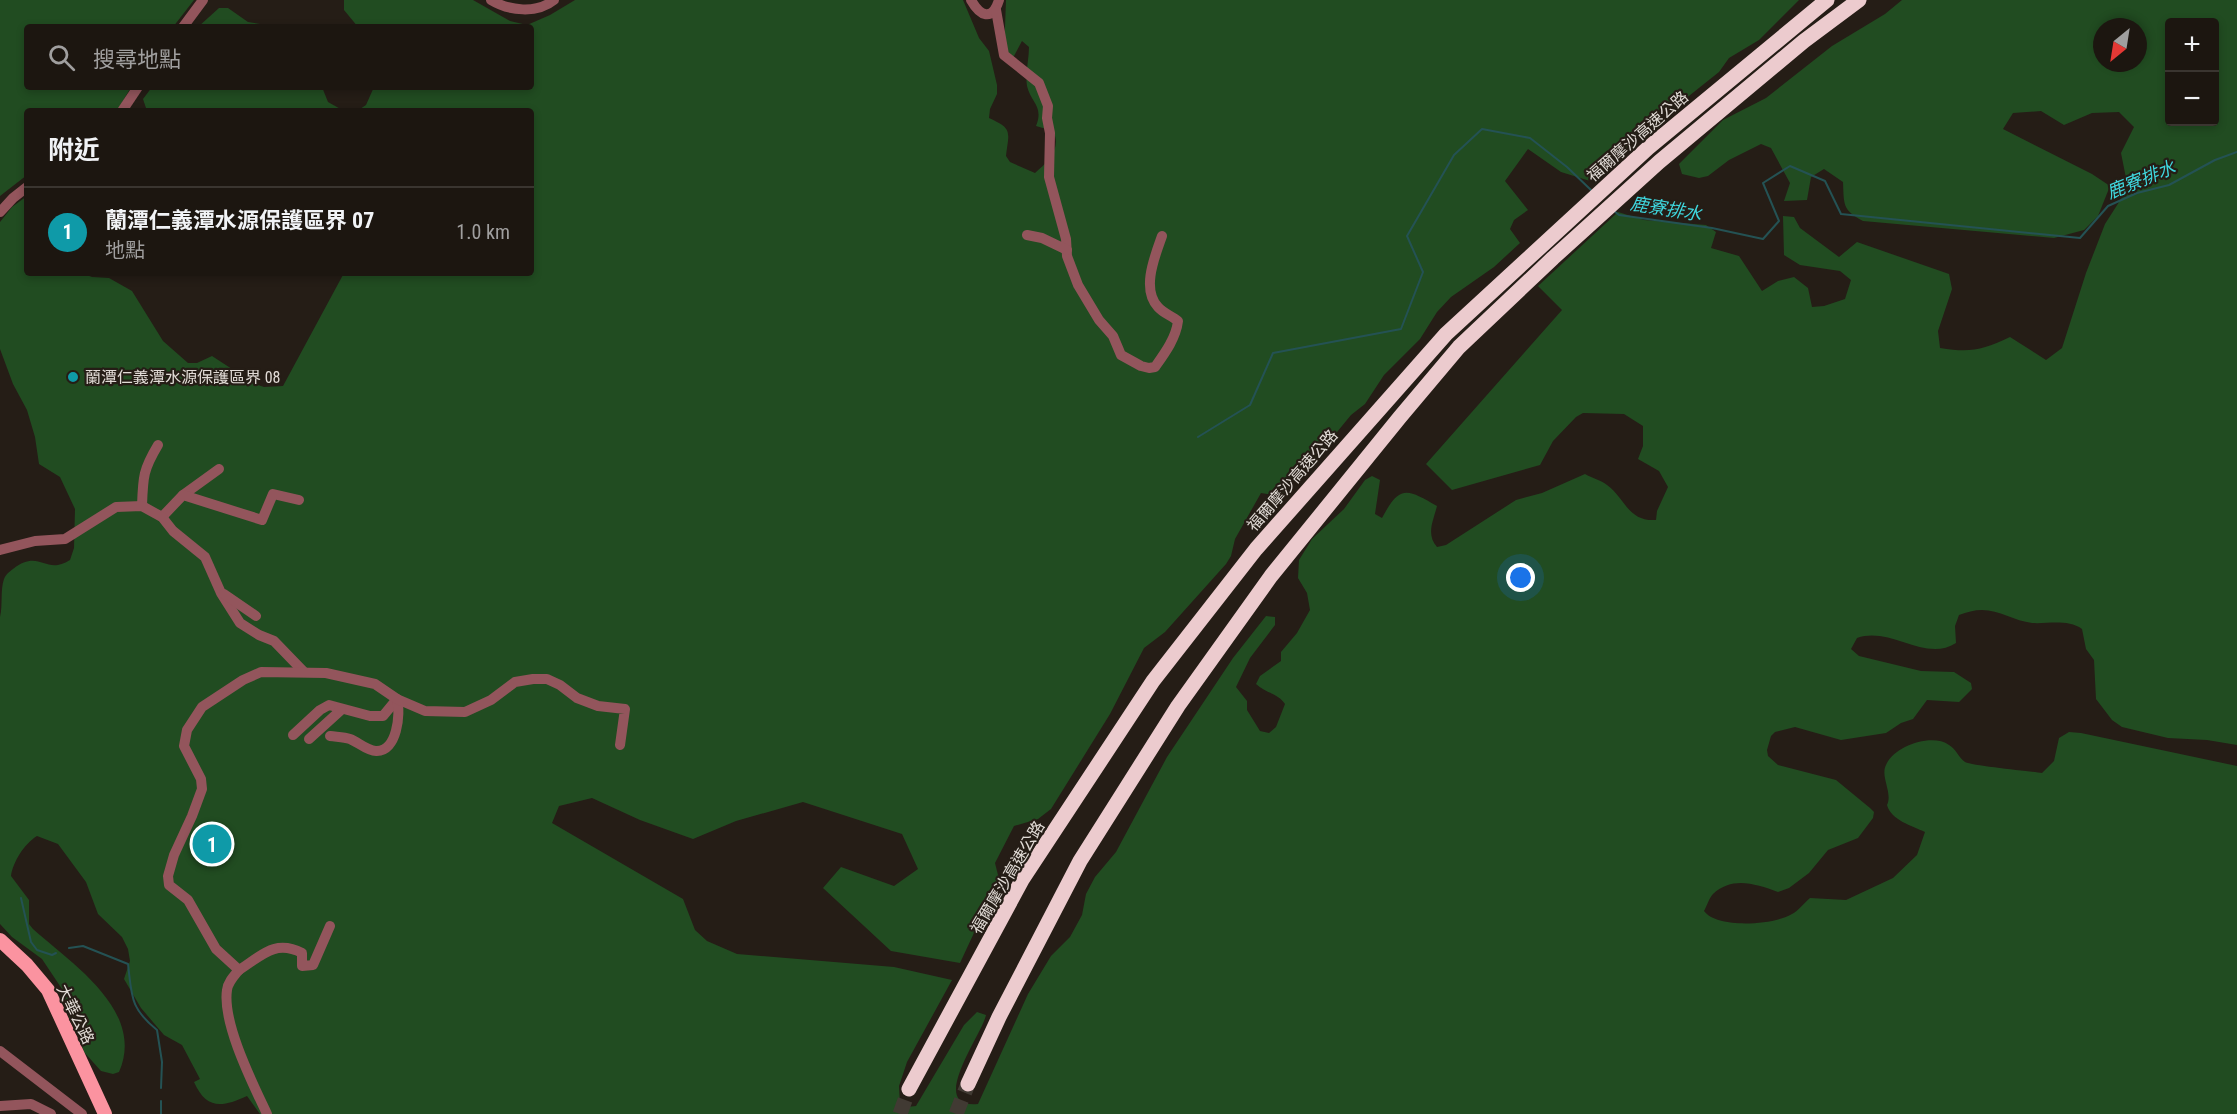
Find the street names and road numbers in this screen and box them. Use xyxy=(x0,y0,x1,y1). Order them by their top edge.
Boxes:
street label: 福爾摩沙高速公路 xyxy=(1583,87,1692,186)
street label: 福爾摩沙高速公路 xyxy=(1243,426,1342,535)
street label: 福爾摩沙高速公路 xyxy=(966,817,1049,937)
street label: 大華公路 xyxy=(53,981,98,1047)

